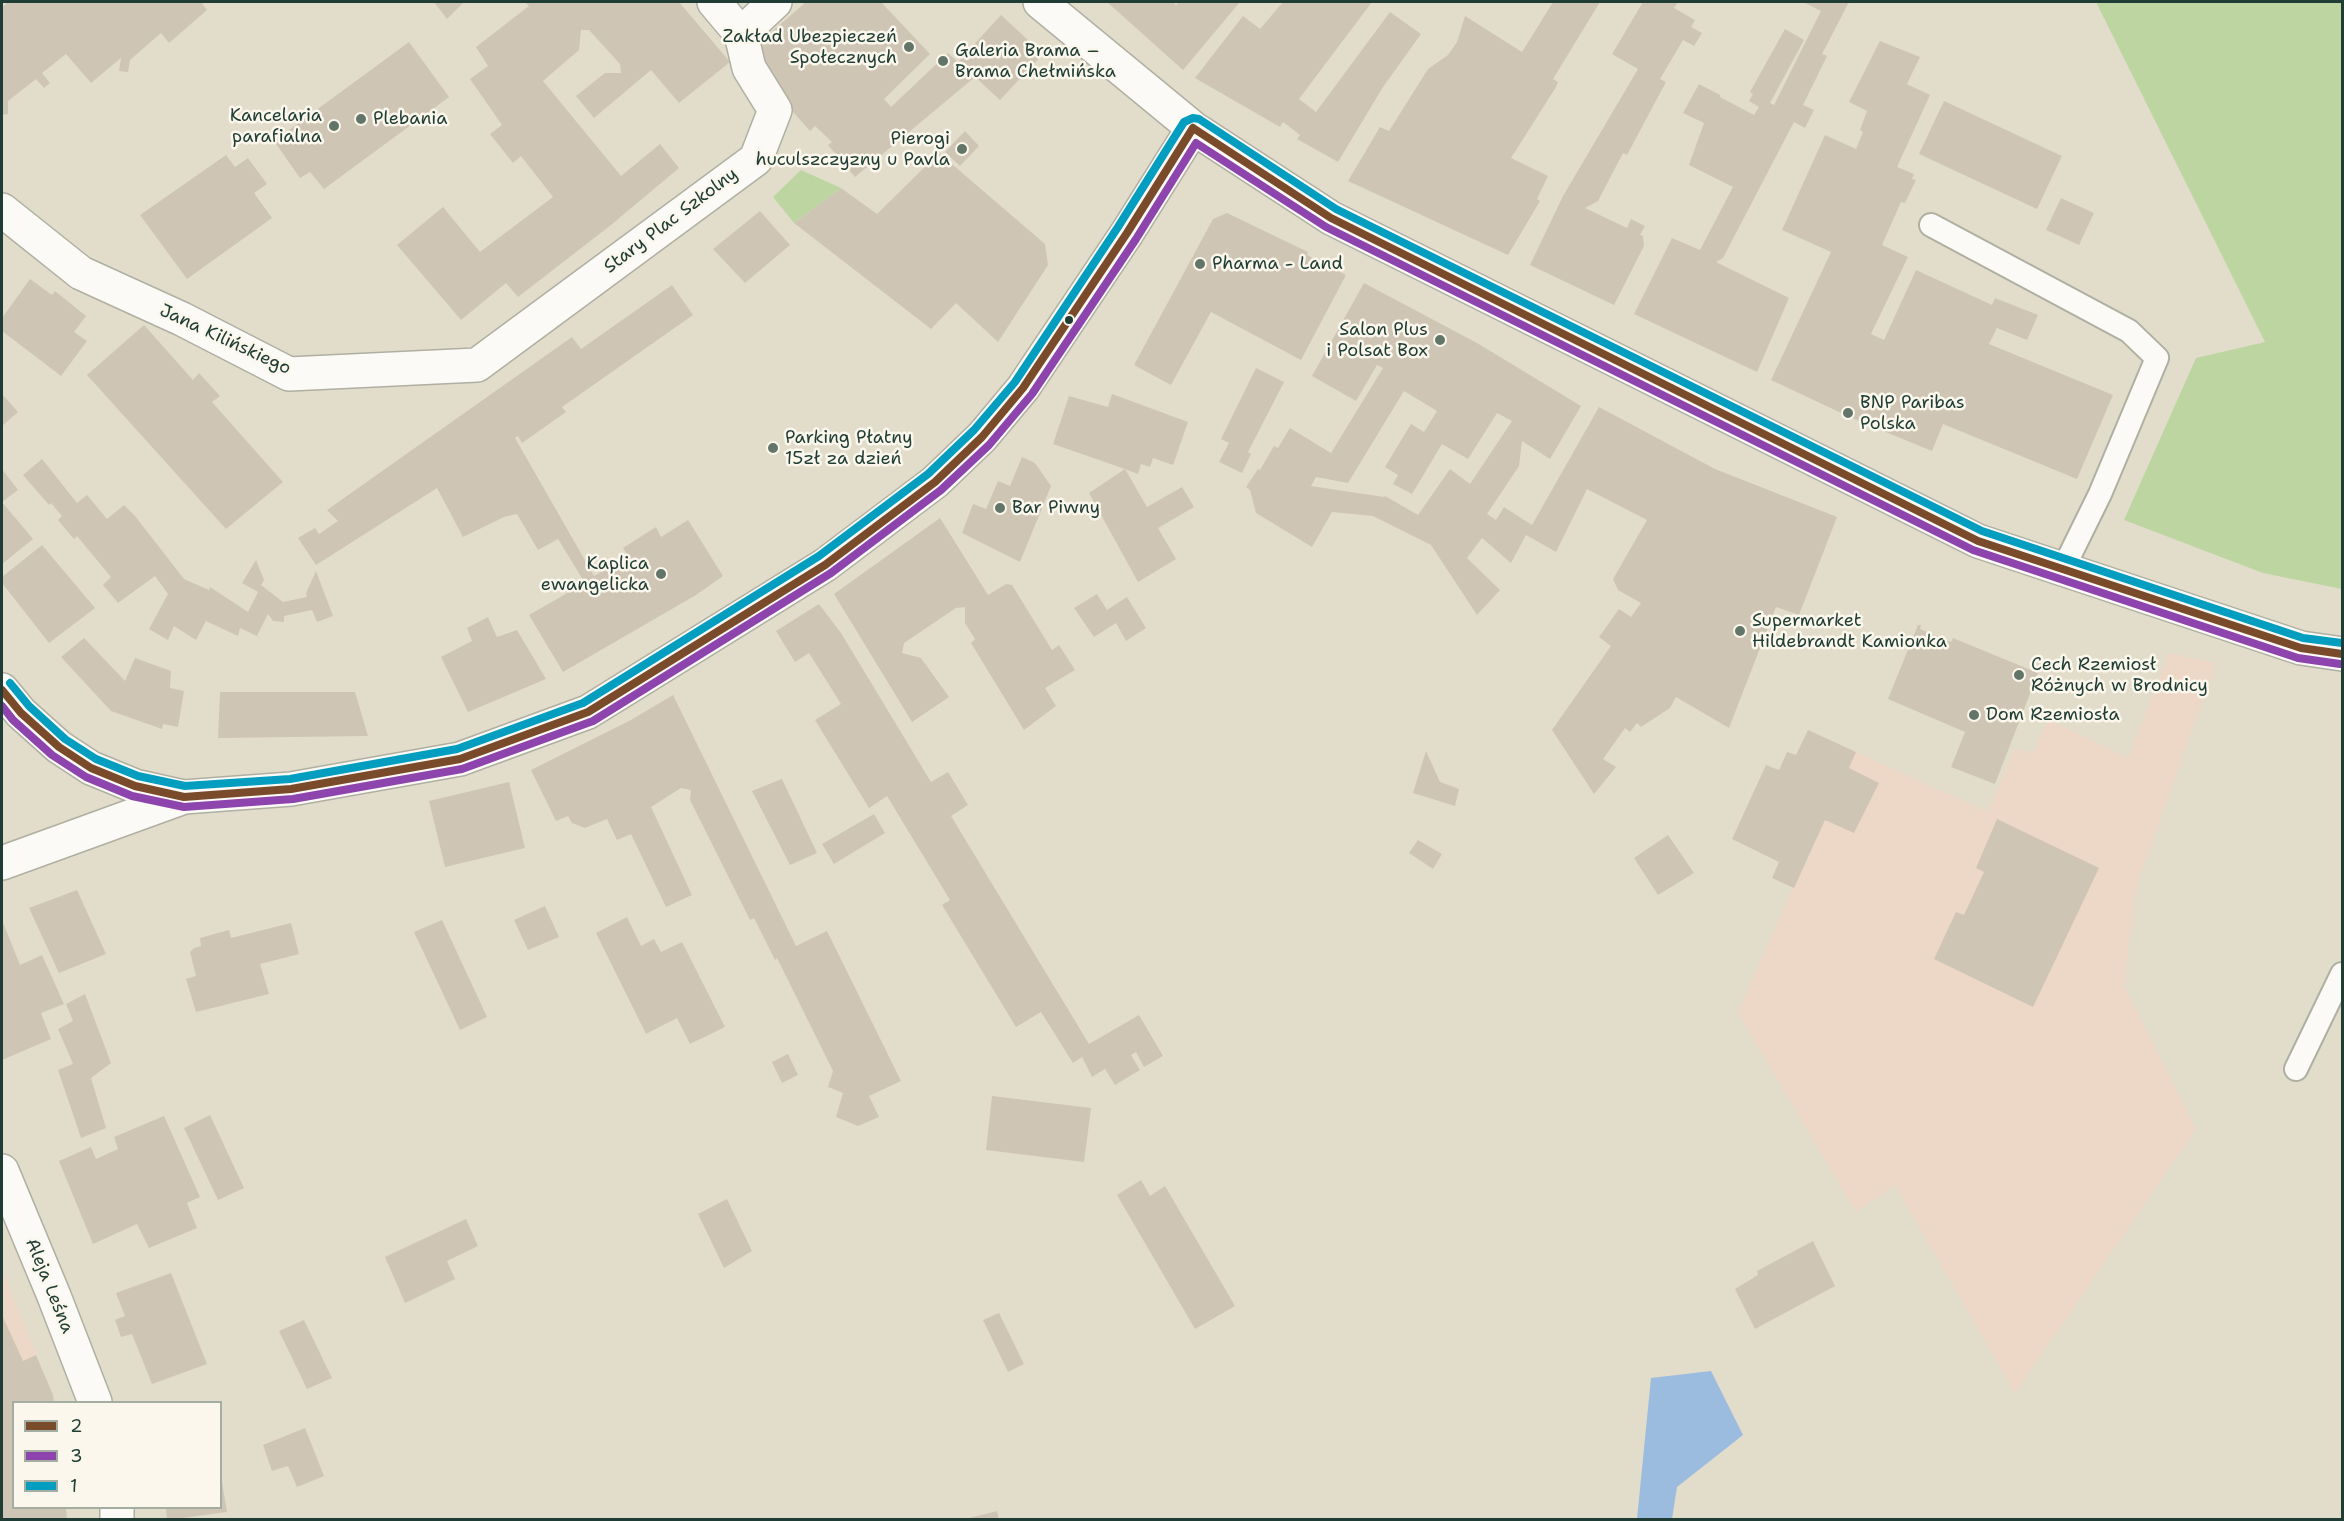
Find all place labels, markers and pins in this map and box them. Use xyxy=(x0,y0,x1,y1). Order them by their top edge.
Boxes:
place label: Zakład Ubezpieczeń Społecznych xyxy=(723,26,897,68)
marker: Zakład Ubezpieczeń Społecznych xyxy=(902,40,916,54)
place label: Galeria Brama – Brama Chełmińska xyxy=(955,40,1116,82)
marker: Galeria Brama – Brama Chełmińska xyxy=(936,54,950,68)
place label: Kancelaria parafialna xyxy=(230,105,322,148)
place label: Plebania xyxy=(373,108,447,130)
marker: Plebania xyxy=(354,112,368,126)
marker: Kancelaria parafialna xyxy=(327,119,341,133)
place label: Pierogi huculszczyzny u Pavla xyxy=(756,128,950,170)
marker: Pierogi huculszczyzny u Pavla xyxy=(955,142,969,156)
place label: Pharma - Land xyxy=(1212,253,1343,275)
marker: Pharma - Land xyxy=(1193,257,1207,271)
unlabelled marker xyxy=(1063,314,1075,326)
place label: Salon Plus i Polsat Box xyxy=(1326,319,1428,362)
marker: Salon Plus i Polsat Box xyxy=(1433,333,1447,347)
place label: BNP Paribas Polska xyxy=(1860,392,1965,434)
marker: BNP Paribas Polska xyxy=(1841,406,1855,420)
place label: Parking Płatny 15zł za dzień xyxy=(785,427,913,470)
marker: Parking Płatny 15zł za dzień xyxy=(766,441,780,455)
place label: Bar Piwny xyxy=(1012,497,1100,519)
marker: Bar Piwny xyxy=(993,501,1007,515)
place label: Kaplica ewangelicka xyxy=(541,553,649,596)
marker: Kaplica ewangelicka xyxy=(654,567,668,581)
place label: Supermarket Hildebrandt Kamionka xyxy=(1752,610,1947,652)
marker: Supermarket Hildebrandt Kamionka xyxy=(1733,624,1747,638)
place label: Cech Rzemiosł Różnych w Brodnicy xyxy=(2031,654,2208,696)
marker: Cech Rzemiosł Różnych w Brodnicy xyxy=(2012,668,2026,682)
place label: Dom Rzemiosła xyxy=(1986,704,2120,726)
marker: Dom Rzemiosła xyxy=(1967,708,1981,722)

